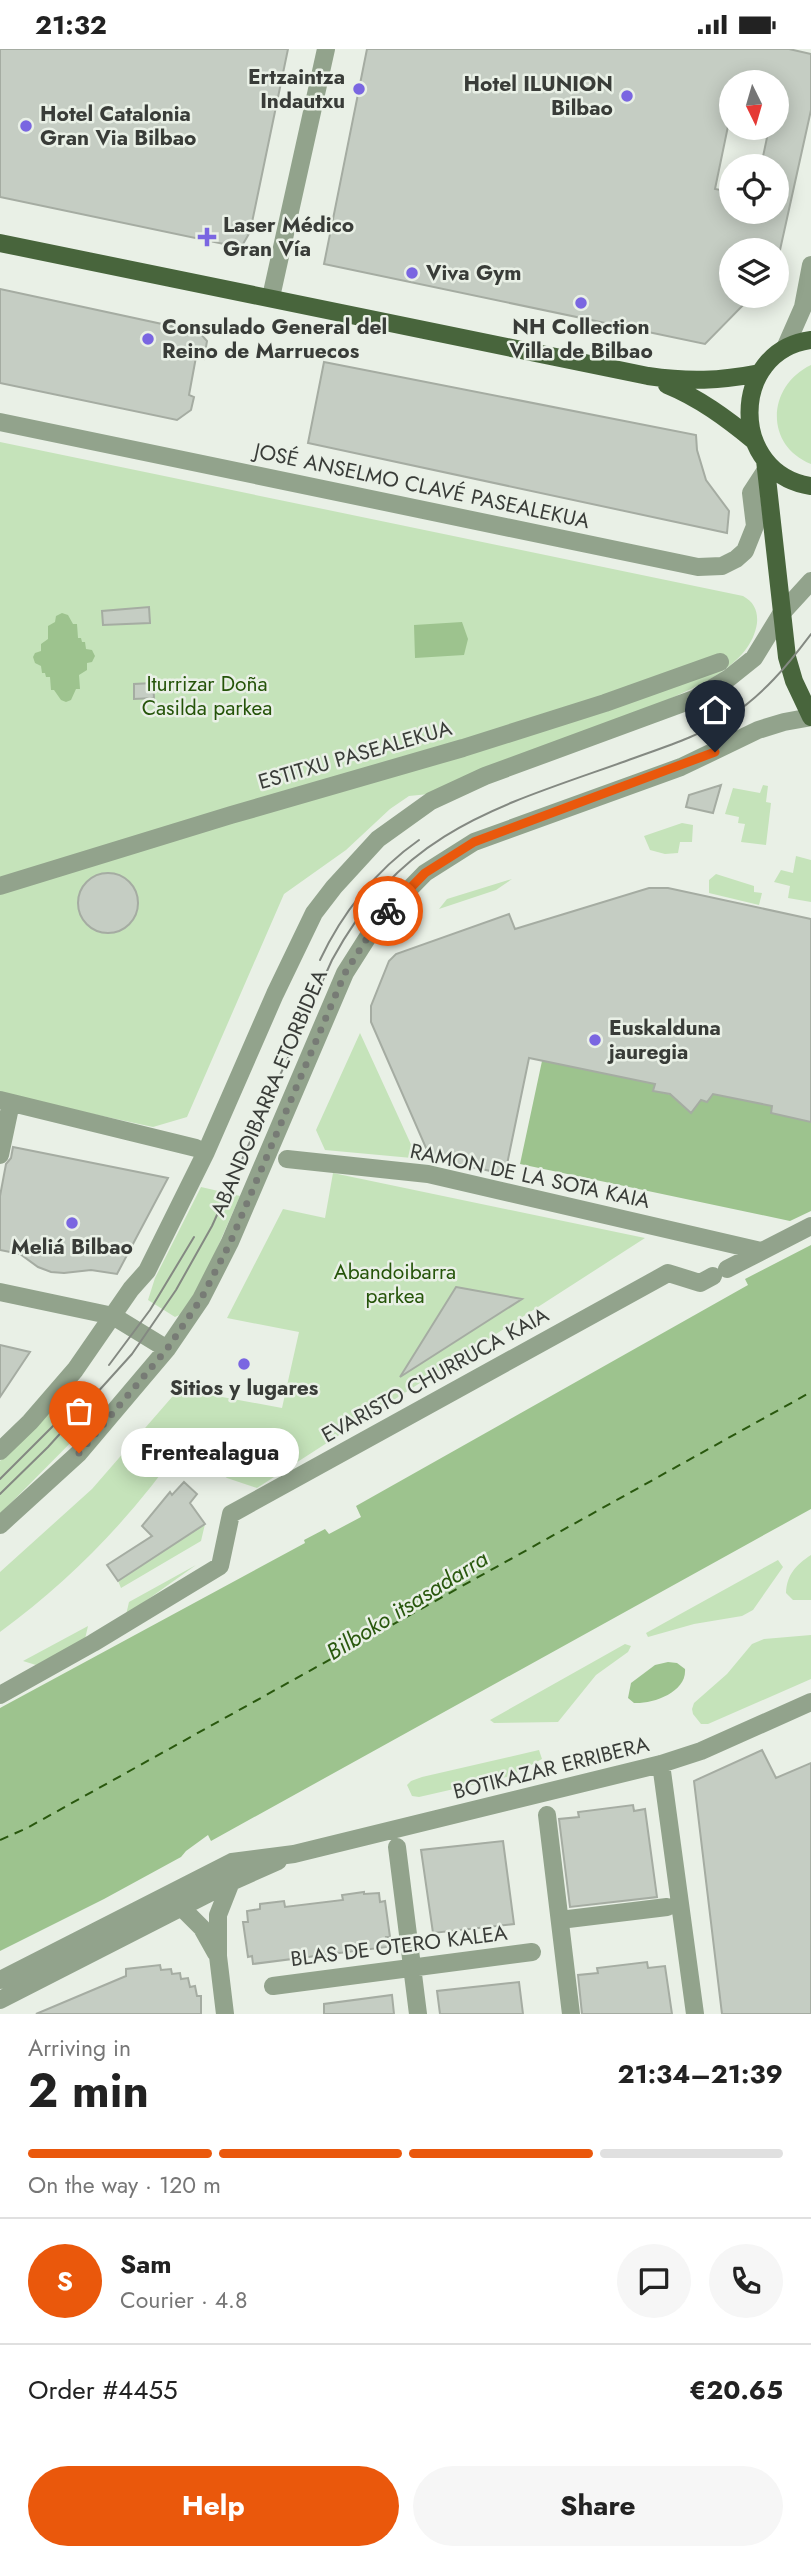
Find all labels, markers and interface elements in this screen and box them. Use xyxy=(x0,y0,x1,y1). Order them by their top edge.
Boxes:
text: 21:32 xyxy=(35,6,107,44)
place label: Ertzaintza Indautxu xyxy=(248,62,345,116)
place label: Hotel ILUNION Bilbao xyxy=(464,69,613,123)
north arrow xyxy=(719,70,789,140)
map controls xyxy=(719,70,789,308)
marker: Ertzaintza Indautxu xyxy=(351,81,367,97)
marker: Hotel ILUNION Bilbao xyxy=(619,88,635,104)
place label: Hotel Catalonia Gran Via Bilbao xyxy=(40,99,196,153)
marker: Hotel Catalonia Gran Via Bilbao xyxy=(18,118,34,134)
button: locate xyxy=(719,154,789,224)
place label: Laser Médico Gran Vía xyxy=(223,210,354,264)
marker: Laser Médico Gran Vía xyxy=(197,227,217,247)
button: layers xyxy=(719,238,789,308)
place label: Viva Gym xyxy=(425,258,522,288)
marker: Viva Gym xyxy=(404,265,420,281)
marker: NH Collection Villa de Bilbao xyxy=(573,295,589,311)
place label: Consulado General del Reino de Marruecos xyxy=(162,312,387,366)
place label: NH Collection Villa de Bilbao xyxy=(508,312,653,366)
marker: Consulado General del Reino de Marruecos xyxy=(140,331,156,347)
street label: JOSÉ ANSELMO CLAVÉ PASEALEKUA xyxy=(249,435,593,536)
park label: Iturrizar Doña Casilda parkea xyxy=(142,669,272,723)
pin xyxy=(685,680,745,752)
icon: home xyxy=(696,691,734,729)
street label: ESTITXU PASEALEKUA xyxy=(255,713,455,797)
courier xyxy=(353,876,423,946)
icon: bike xyxy=(369,892,407,930)
street label: ABANDOIBARRA ETORBIDEA xyxy=(203,965,335,1221)
place label: Euskalduna jauregia xyxy=(607,1013,721,1067)
marker: Euskalduna jauregia xyxy=(587,1032,603,1048)
street label: RAMON DE LA SOTA KAIA xyxy=(407,1136,653,1216)
marker: Meliá Bilbao xyxy=(64,1215,80,1231)
place label: Meliá Bilbao xyxy=(11,1232,133,1262)
park label: Abandoibarra parkea xyxy=(334,1257,456,1311)
street label: EVARISTO CHURRUCA KAIA xyxy=(316,1300,554,1450)
marker: Sitios y lugares xyxy=(236,1356,252,1372)
place label: Sitios y lugares xyxy=(170,1373,319,1403)
pin xyxy=(49,1381,109,1453)
icon: bag xyxy=(60,1392,98,1430)
callout: Frentealagua xyxy=(121,1429,300,1477)
text: Frentealagua xyxy=(141,1435,279,1469)
water label: Bilboko itsasadarra xyxy=(320,1541,495,1668)
street label: BOTIKAZAR ERRIBERA xyxy=(450,1729,652,1807)
street label: BLAS DE OTERO KALEA xyxy=(289,1918,509,1974)
text: Arriving in xyxy=(28,2031,131,2065)
text: 21:34–21:39 xyxy=(617,2055,783,2093)
text: 2 min xyxy=(28,2058,149,2124)
text: On the way · 120 m xyxy=(28,2168,221,2202)
button: chat xyxy=(617,2244,691,2318)
button: phone xyxy=(709,2244,783,2318)
text: Sam xyxy=(120,2245,172,2283)
text: S xyxy=(57,2262,73,2300)
text: Courier · 4.8 xyxy=(120,2283,248,2317)
text: Order #4455 xyxy=(28,2371,178,2409)
text: €20.65 xyxy=(689,2371,783,2409)
button: Help xyxy=(28,2466,399,2546)
button: Share xyxy=(413,2466,783,2546)

